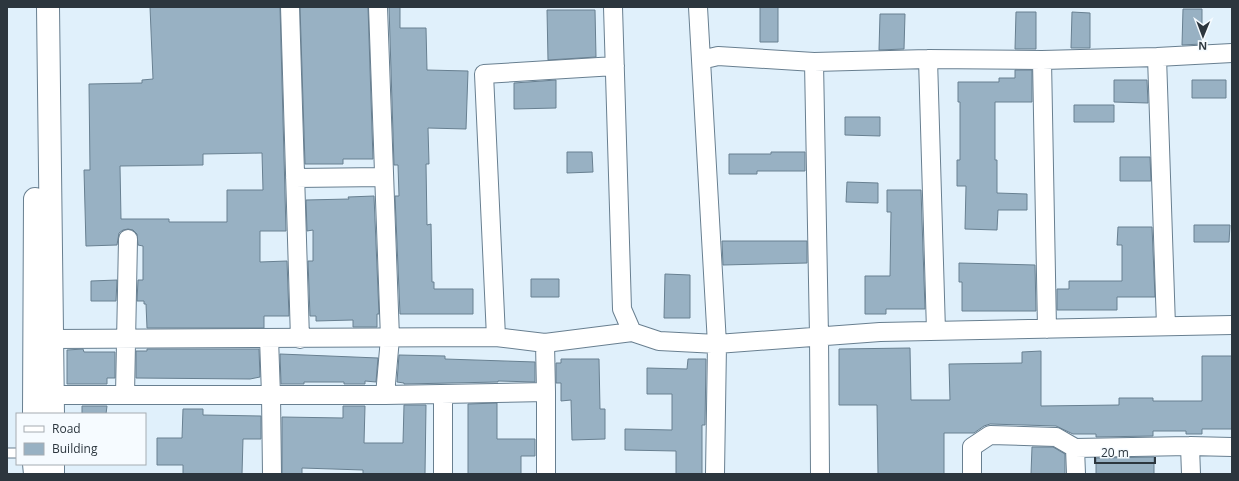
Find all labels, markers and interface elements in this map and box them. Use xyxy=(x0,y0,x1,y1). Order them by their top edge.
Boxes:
north arrow xyxy=(1183,16,1223,56)
text: N xyxy=(1198,39,1207,54)
legend xyxy=(16,413,146,465)
text: Road xyxy=(52,420,81,437)
scale bar xyxy=(1095,439,1155,465)
text: Building xyxy=(52,440,98,457)
text: 20 m xyxy=(1101,444,1129,461)

